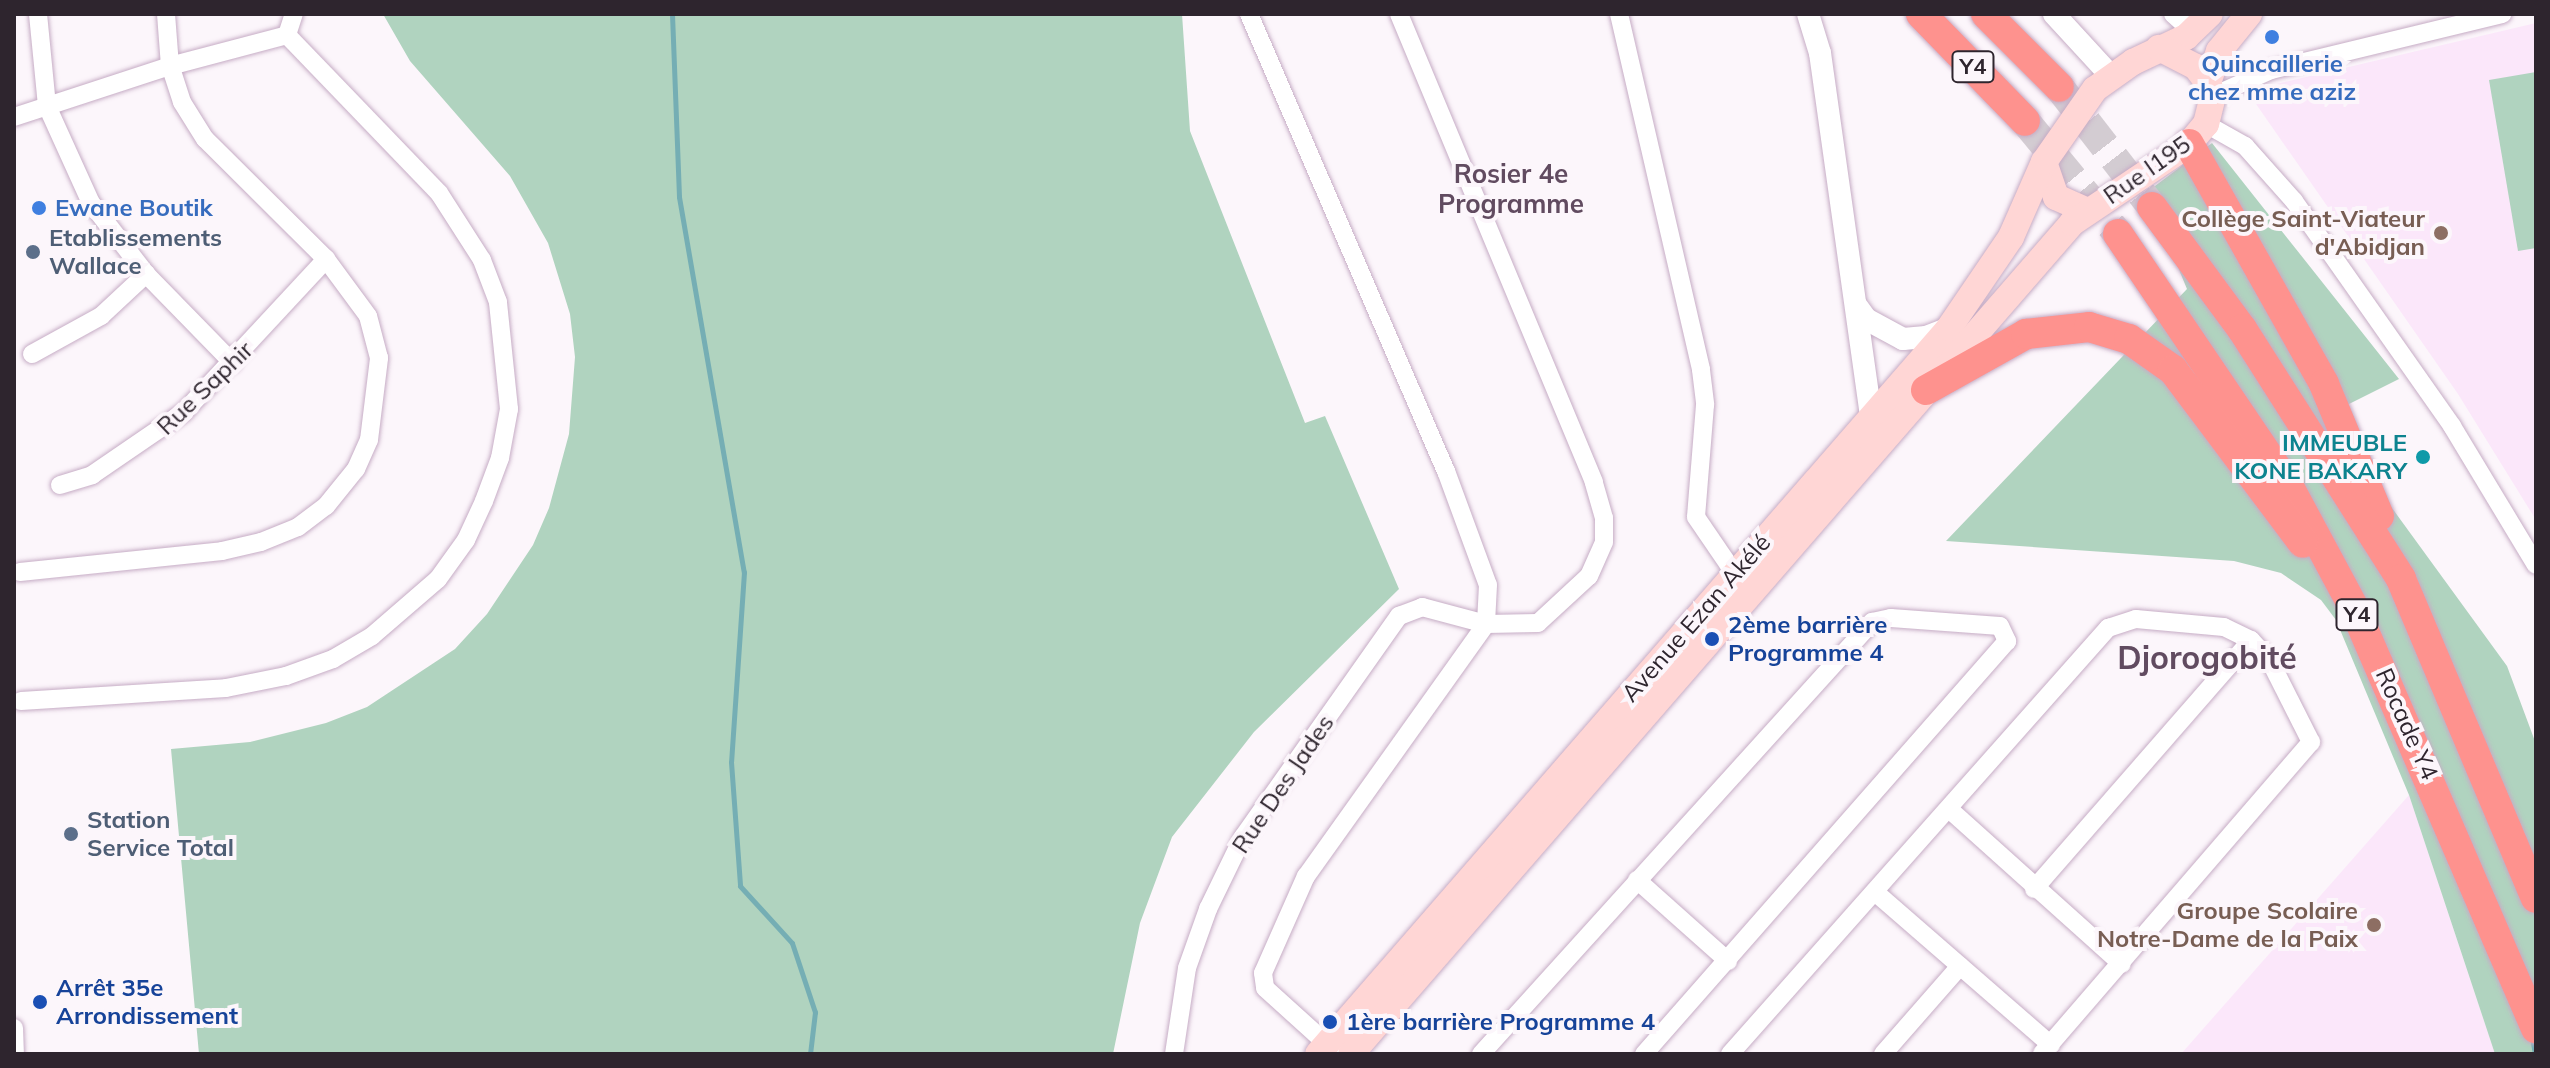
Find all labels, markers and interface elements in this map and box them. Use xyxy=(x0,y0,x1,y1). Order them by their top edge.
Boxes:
marker: Quincaillerie chez mme aziz xyxy=(2263,28,2281,46)
road number: Y4 xyxy=(1951,49,1995,85)
place label: Quincaillerie chez mme aziz xyxy=(2188,50,2356,106)
street label: Rue I195 xyxy=(2098,130,2196,210)
district label: Rosier 4e Programme xyxy=(1438,158,1584,220)
place label: Ewane Boutik xyxy=(55,194,213,222)
marker: Ewane Boutik xyxy=(30,199,48,217)
place label: Collège Saint-Viateur d'Abidjan xyxy=(2181,205,2425,261)
place label: Etablissements Wallace xyxy=(49,224,222,280)
marker: Collège Saint-Viateur d'Abidjan xyxy=(2432,224,2450,242)
marker: Etablissements Wallace xyxy=(24,243,42,261)
street label: Rue Saphir xyxy=(151,335,259,441)
place label: IMMEUBLE KONE BAKARY xyxy=(2234,429,2407,485)
marker: IMMEUBLE KONE BAKARY xyxy=(2414,448,2432,466)
street label: Avenue Ezan Akélé xyxy=(1615,528,1777,708)
road number: Y4 xyxy=(2335,597,2379,633)
place label: 2ème barrière Programme 4 xyxy=(1728,611,1887,667)
marker: 2ème barrière Programme 4 xyxy=(1703,630,1721,648)
district label: Djorogobité xyxy=(2117,638,2297,676)
street label: Rocade Y4 xyxy=(2370,664,2444,784)
street label: Rue Des Jades xyxy=(1226,709,1340,859)
place label: Station Service Total xyxy=(87,806,234,862)
marker: Station Service Total xyxy=(62,825,80,843)
place label: Groupe Scolaire Notre-Dame de la Paix xyxy=(2097,897,2358,953)
marker: Groupe Scolaire Notre-Dame de la Paix xyxy=(2365,916,2383,934)
place label: Arrêt 35e Arrondissement xyxy=(56,974,238,1030)
marker: Arrêt 35e Arrondissement xyxy=(31,993,49,1011)
place label: 1ère barrière Programme 4 xyxy=(1346,1008,1655,1036)
marker: 1ère barrière Programme 4 xyxy=(1321,1013,1339,1031)

